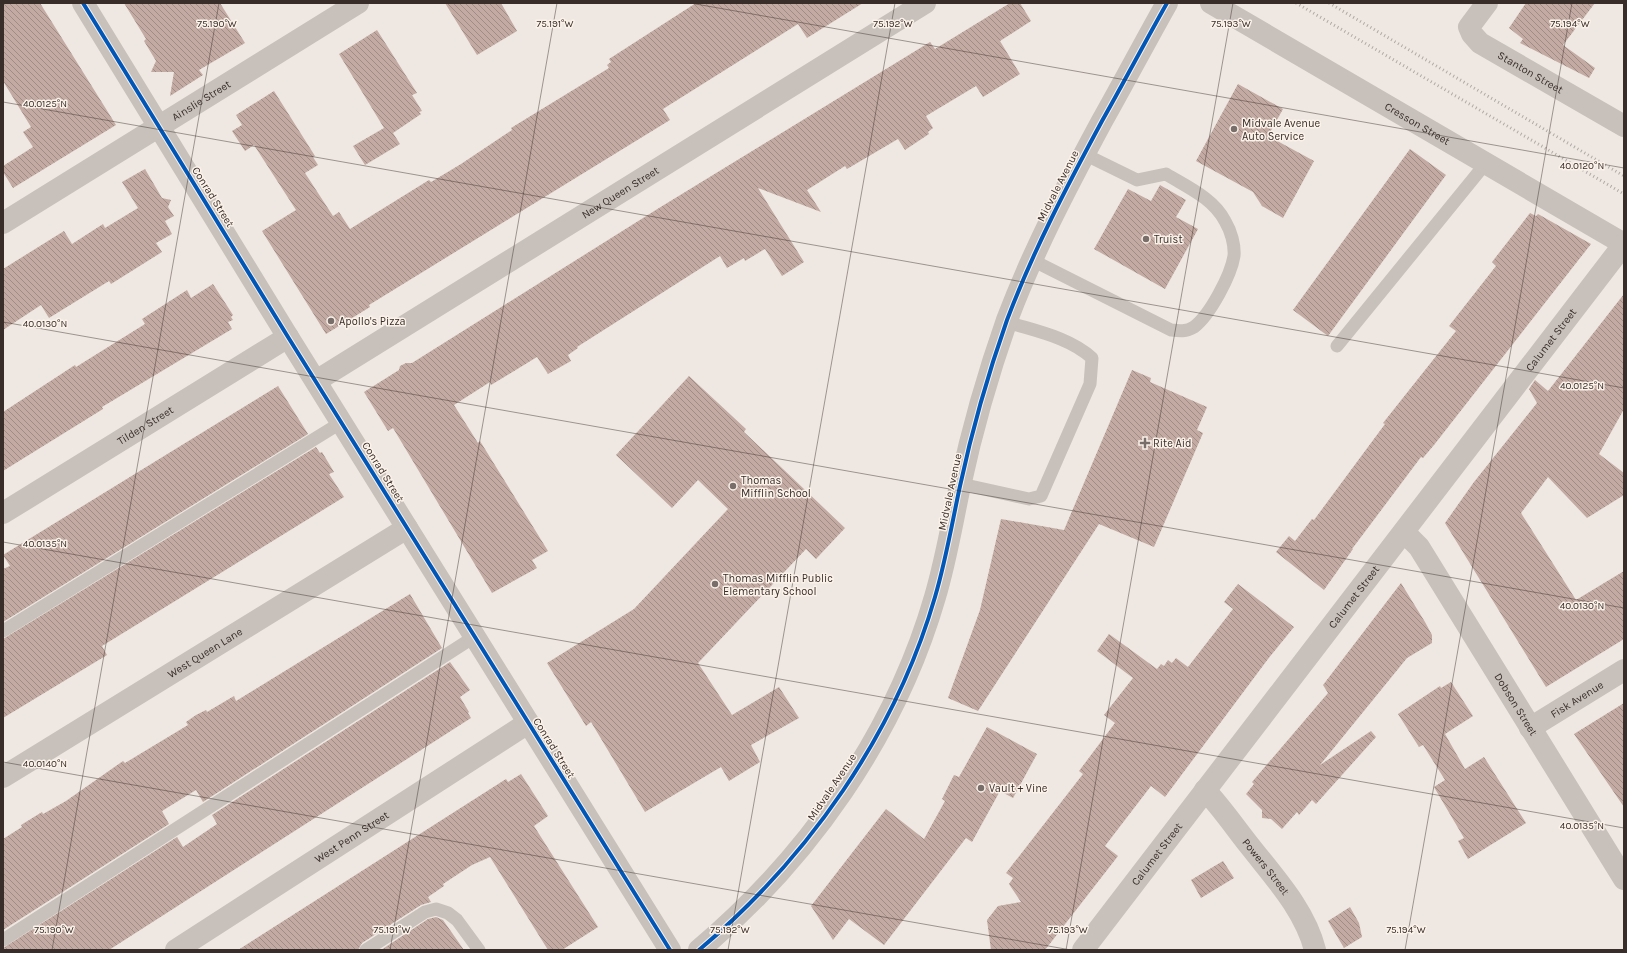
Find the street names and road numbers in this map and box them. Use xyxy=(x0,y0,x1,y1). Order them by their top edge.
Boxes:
street label: Stanton Street xyxy=(1496,48,1565,96)
street label: Ainslie Street xyxy=(169,77,233,123)
street label: Cresson Street xyxy=(1382,99,1452,148)
street label: Midvale Avenue xyxy=(1034,148,1082,224)
street label: New Queen Street xyxy=(579,163,661,221)
street label: Conrad Street xyxy=(189,164,237,230)
street label: Calumet Street xyxy=(1523,306,1579,374)
street label: Tilden Street xyxy=(115,403,176,447)
street label: Conrad Street xyxy=(359,439,407,505)
street label: Midvale Avenue xyxy=(936,452,965,532)
street label: Calumet Street xyxy=(1326,563,1382,631)
street label: West Queen Lane xyxy=(165,624,245,681)
street label: Dobson Street xyxy=(1492,671,1540,738)
street label: Fisk Avenue xyxy=(1548,678,1606,720)
street label: Conrad Street xyxy=(530,715,578,781)
street label: Midvale Avenue xyxy=(805,751,859,823)
street label: West Penn Street xyxy=(312,808,391,865)
street label: Calumet Street xyxy=(1128,820,1185,888)
street label: Powers Street xyxy=(1240,836,1292,897)

